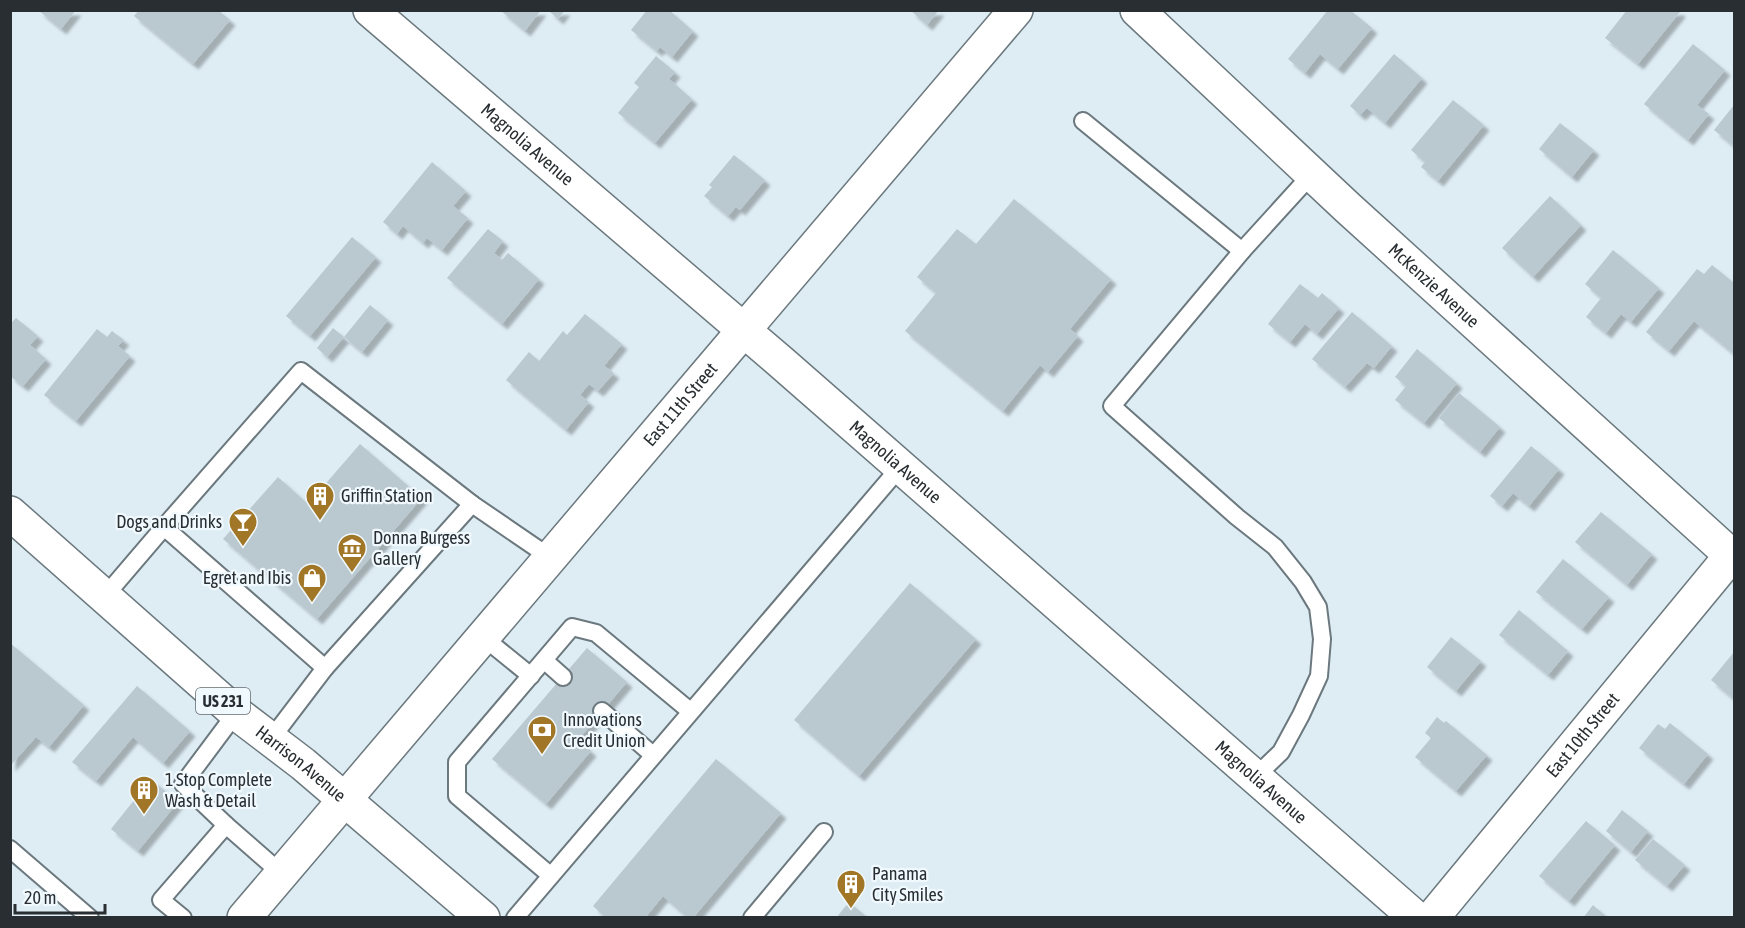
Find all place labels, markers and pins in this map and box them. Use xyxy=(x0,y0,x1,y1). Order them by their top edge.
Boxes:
building icon: Griffin Station xyxy=(304,480,336,522)
place label: Griffin Station xyxy=(341,485,433,506)
bar icon: Dogs and Drinks xyxy=(227,506,259,548)
place label: Dogs and Drinks xyxy=(116,511,222,532)
place label: Donna Burgess Gallery xyxy=(373,527,470,569)
museum icon: Donna Burgess Gallery xyxy=(336,532,368,574)
shop icon: Egret and Ibis xyxy=(296,562,328,604)
place label: Egret and Ibis xyxy=(203,567,291,588)
place label: Innovations Credit Union xyxy=(563,709,646,751)
bank icon: Innovations Credit Union xyxy=(526,714,558,756)
place label: 1 Stop Complete Wash & Detail xyxy=(165,769,272,811)
building icon: 1 Stop Complete Wash & Detail xyxy=(128,774,160,816)
place label: Panama City Smiles xyxy=(872,863,943,905)
building icon: Panama City Smiles xyxy=(835,868,867,910)

